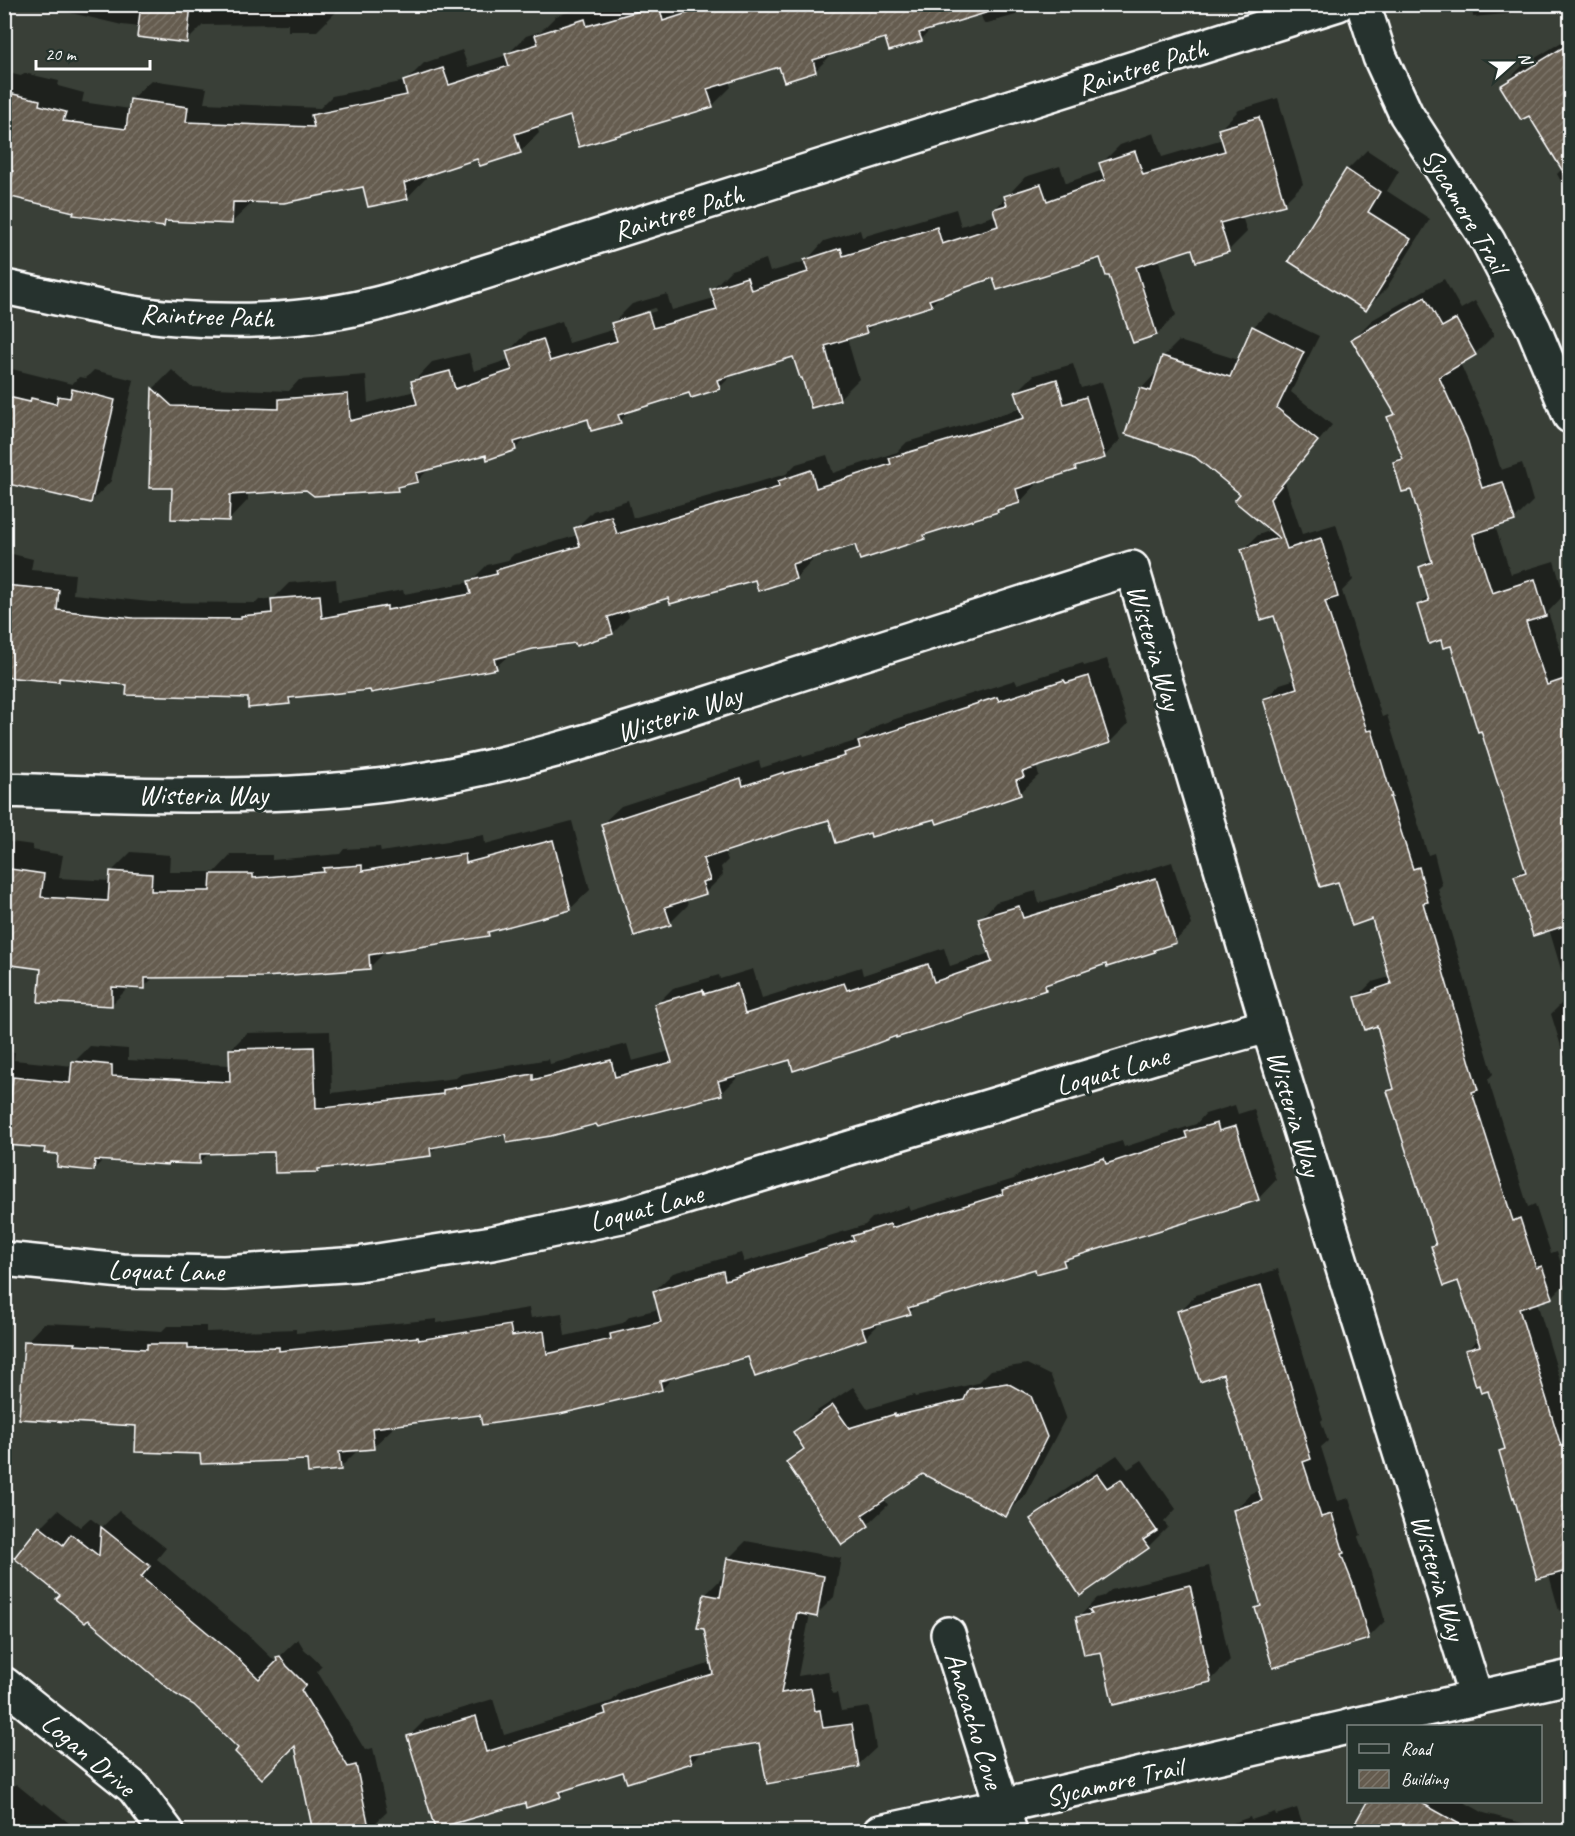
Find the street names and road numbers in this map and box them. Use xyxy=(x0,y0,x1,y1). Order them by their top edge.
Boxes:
street label: Raintree Path xyxy=(1073,30,1213,103)
street label: Sycamore Trail xyxy=(1415,141,1519,284)
street label: Raintree Path xyxy=(609,176,749,249)
street label: Raintree Path xyxy=(139,296,276,335)
street label: Wisteria Way xyxy=(1119,580,1191,716)
street label: Wisteria Way xyxy=(612,676,748,750)
street label: Wisteria Way xyxy=(138,777,270,812)
street label: Loquat Lane xyxy=(1052,1037,1175,1103)
street label: Wisteria Way xyxy=(1259,1046,1331,1182)
street label: Loquat Lane xyxy=(586,1175,709,1239)
street label: Loquat Lane xyxy=(108,1252,226,1289)
street label: Wisteria Way xyxy=(1403,1510,1475,1646)
street label: Anacacho Cove xyxy=(937,1647,1012,1795)
street label: Logan Drive xyxy=(34,1705,144,1805)
street label: Sycamore Trail xyxy=(1042,1748,1191,1814)

